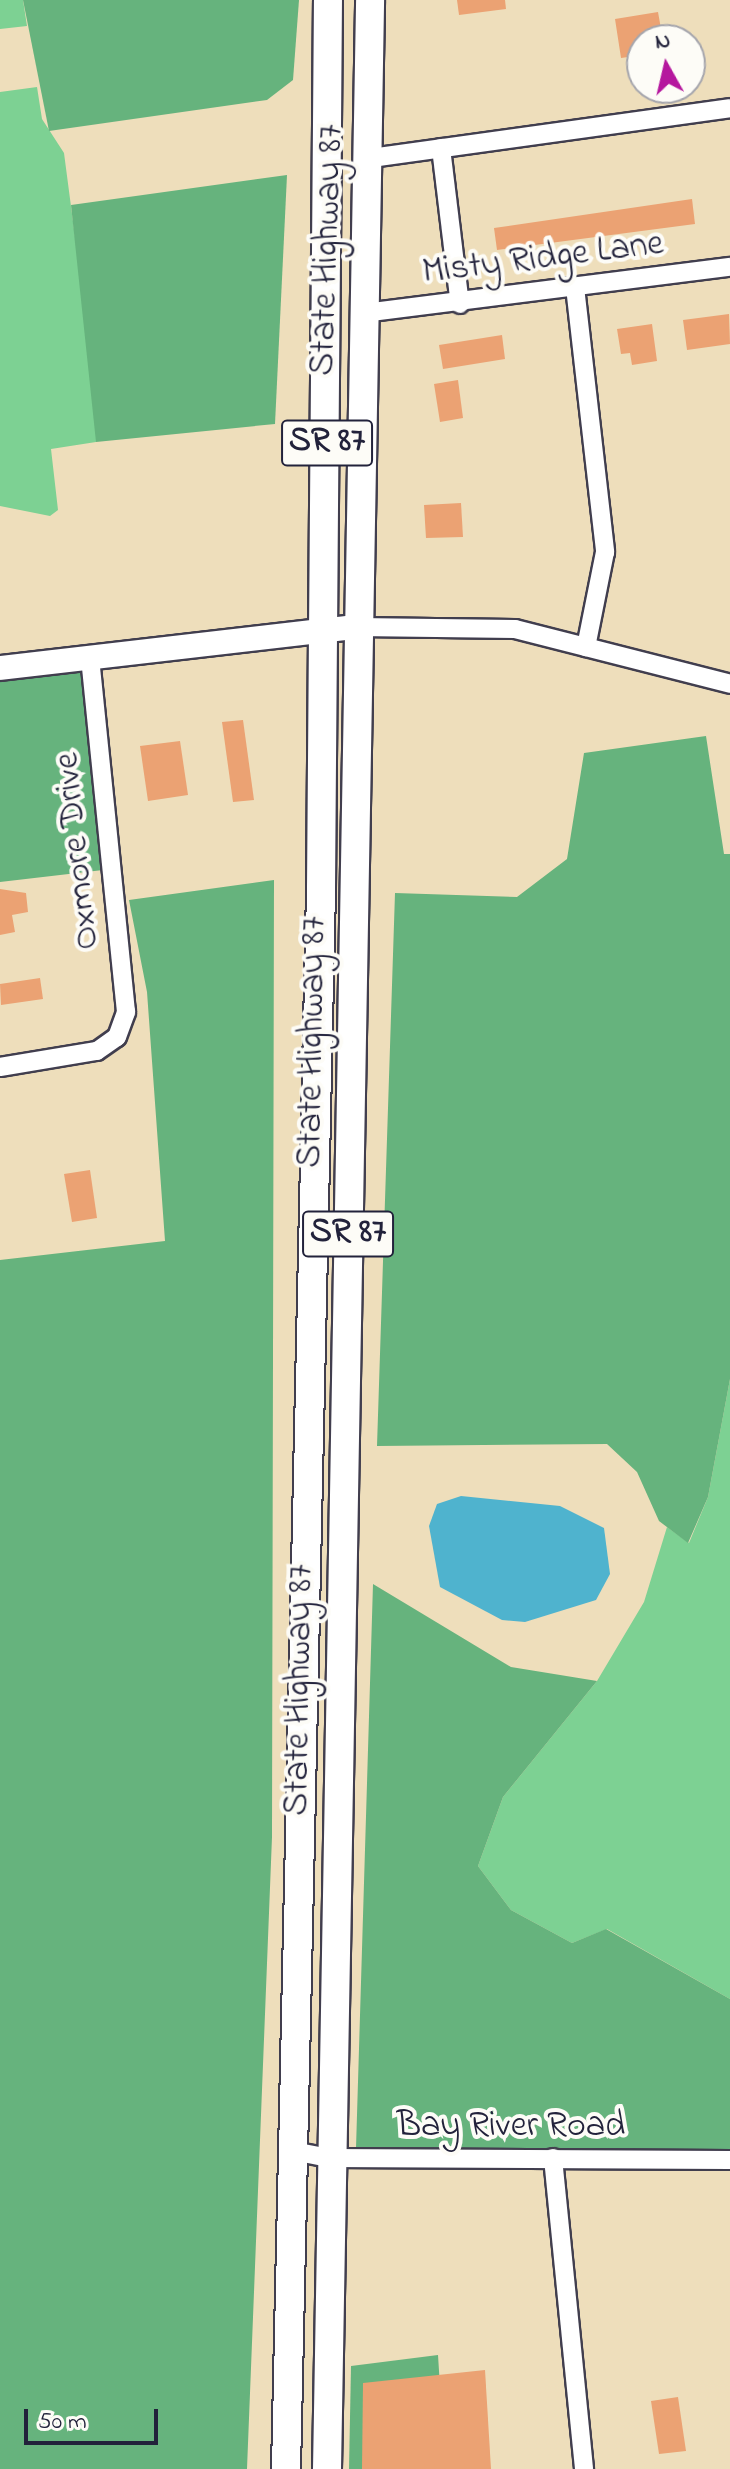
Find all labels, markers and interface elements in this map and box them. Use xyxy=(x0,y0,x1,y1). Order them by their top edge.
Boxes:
north arrow xyxy=(626,24,706,104)
text: N xyxy=(653,25,673,59)
street label: State Highway 87 xyxy=(302,124,354,376)
street label: Misty Ridge Lane xyxy=(420,223,666,295)
road number: SR 87 xyxy=(281,413,373,473)
street label: Oxmore Drive xyxy=(46,750,110,952)
street label: State Highway 87 xyxy=(289,916,337,1168)
road number: SR 87 xyxy=(302,1204,394,1264)
street label: State Highway 87 xyxy=(276,1564,324,1816)
street label: Bay River Road xyxy=(397,2105,625,2149)
scale bar xyxy=(28,2393,162,2443)
text: 50 m xyxy=(38,2405,87,2440)

